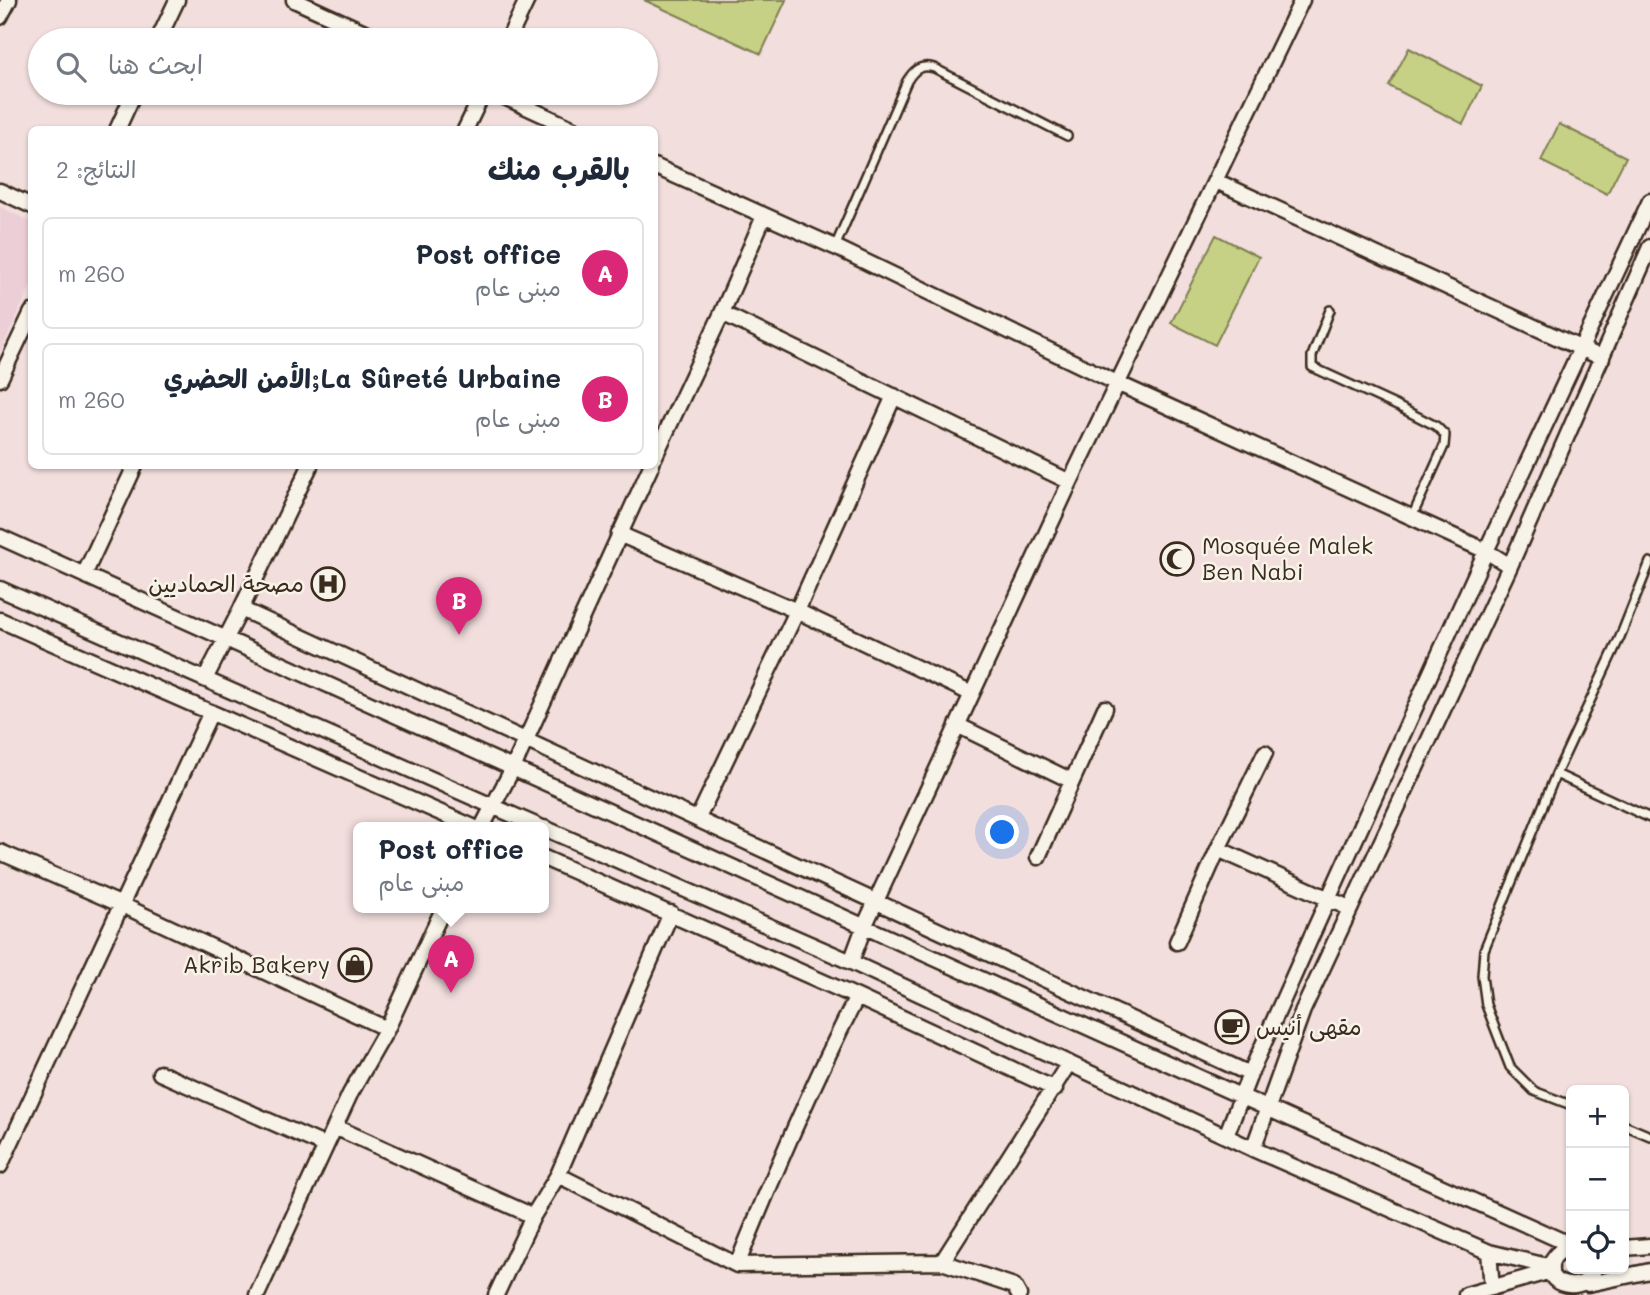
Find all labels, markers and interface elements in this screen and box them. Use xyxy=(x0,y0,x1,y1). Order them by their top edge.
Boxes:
search box xyxy=(28,28,658,105)
text: ابحث هنا xyxy=(108,47,203,81)
icon: search xyxy=(52,48,90,86)
text: بالقرب منك xyxy=(488,148,630,188)
text: النتائج: 2 xyxy=(56,154,136,184)
text: Post office xyxy=(416,237,561,271)
text: 260 m xyxy=(58,258,125,288)
text: A xyxy=(597,258,613,288)
text: مبنى عام xyxy=(475,272,561,302)
text: La Sûreté Urbaine;الأمن الحضري xyxy=(164,361,561,395)
text: 260 m xyxy=(58,384,125,414)
text: B xyxy=(597,384,613,414)
text: مبنى عام xyxy=(475,403,561,433)
place label: Mosquée Malek Ben Nabi xyxy=(1202,530,1373,586)
mosque icon: Mosquée Malek Ben Nabi xyxy=(1158,540,1196,578)
hospital icon: مصحة الحماديين xyxy=(309,565,347,603)
place label: مصحة الحماديين xyxy=(148,568,304,598)
pin: B xyxy=(436,577,482,635)
your location xyxy=(985,815,1019,849)
popup xyxy=(353,822,549,913)
text: Post office xyxy=(378,832,524,866)
text: مبنى عام xyxy=(378,867,464,897)
pin: A xyxy=(428,935,474,993)
shop icon: Akrib Bakery xyxy=(336,946,374,984)
place label: Akrib Bakery xyxy=(183,949,330,979)
cafe icon: مقهى أنيس xyxy=(1213,1008,1251,1046)
place label: مقهى أنيس xyxy=(1256,1011,1362,1042)
map controls xyxy=(1566,1085,1629,1274)
button: + xyxy=(1566,1085,1629,1148)
button: − xyxy=(1566,1148,1629,1211)
button: locate xyxy=(1566,1211,1629,1274)

